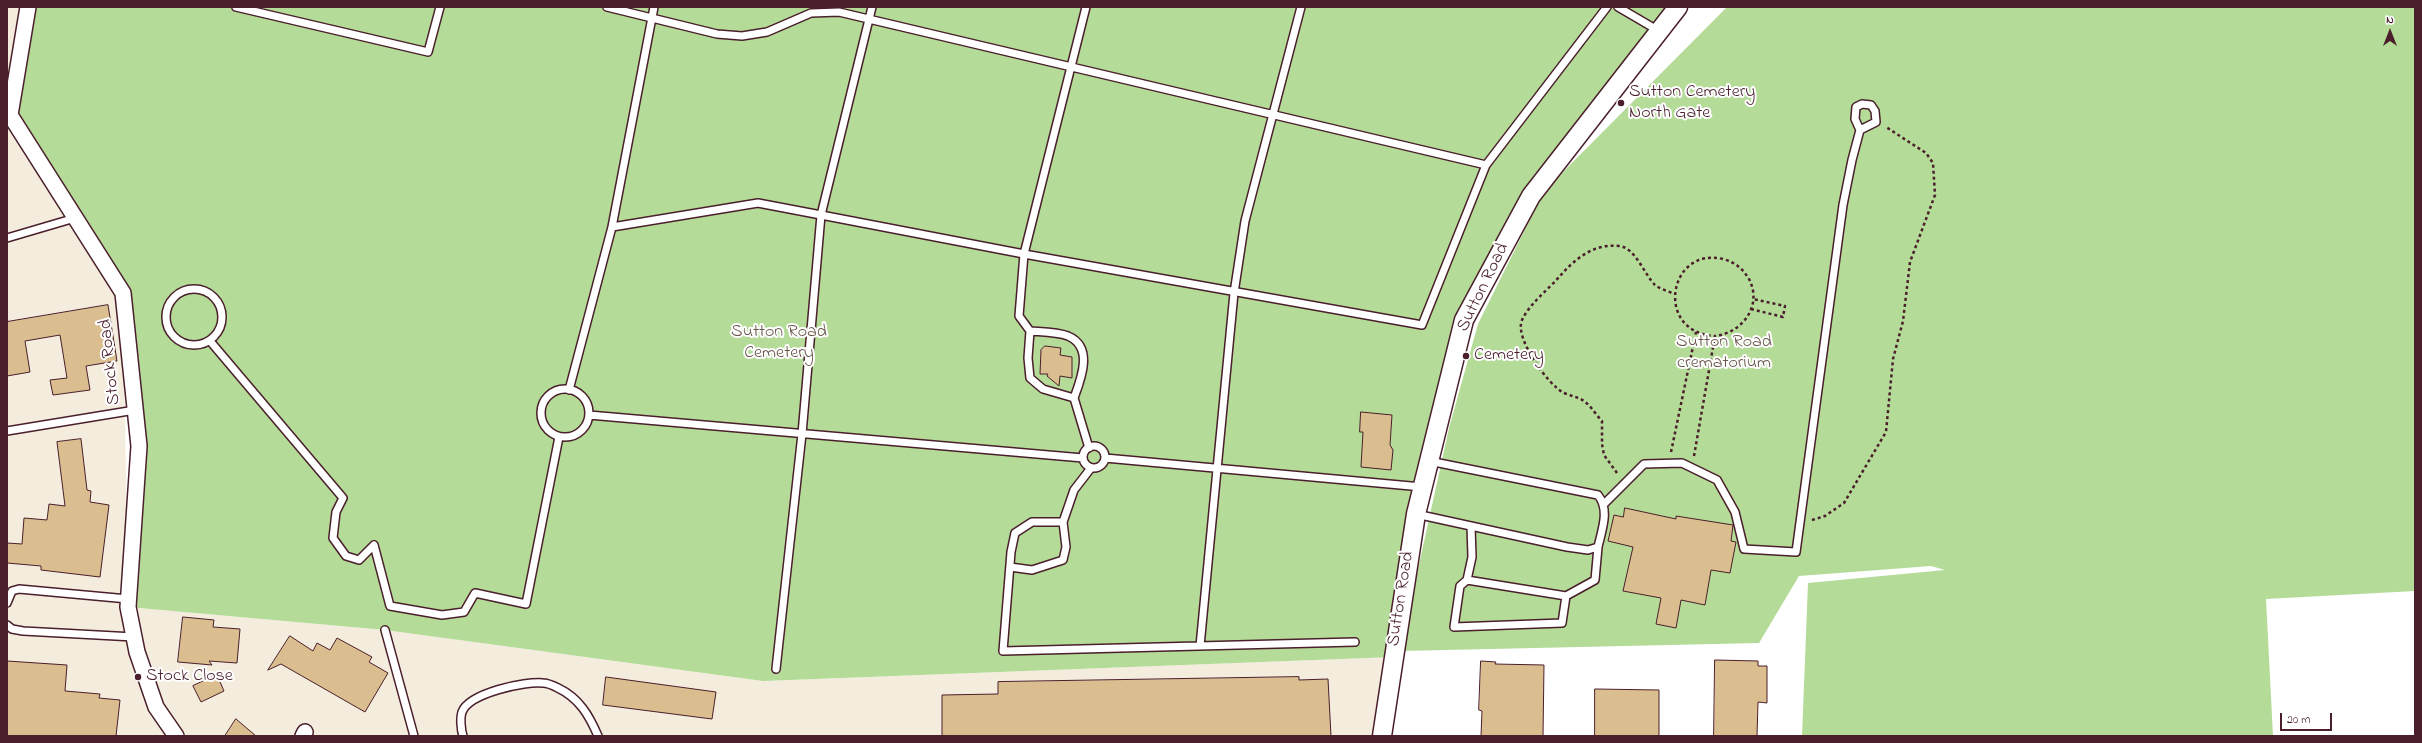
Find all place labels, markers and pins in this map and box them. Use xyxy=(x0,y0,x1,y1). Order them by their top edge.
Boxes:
place label: Sutton Cemetery North Gate xyxy=(1629,82,1755,124)
marker: Sutton Cemetery North Gate xyxy=(1616,98,1626,108)
place label: Cemetery xyxy=(1474,345,1544,367)
marker: Cemetery xyxy=(1461,351,1471,361)
place label: Stock Close xyxy=(146,666,233,688)
marker: Stock Close xyxy=(133,672,143,682)

